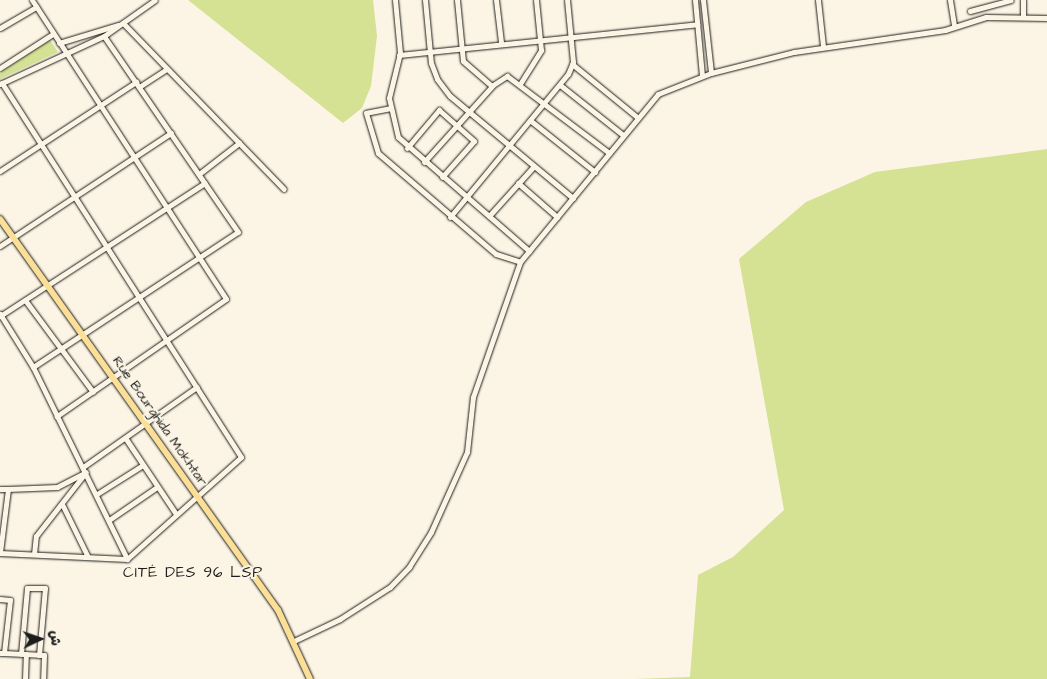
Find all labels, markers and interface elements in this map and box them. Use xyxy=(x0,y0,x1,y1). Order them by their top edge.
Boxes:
street label: Rue Bourghida Mokhtar xyxy=(109,353,211,489)
district label: CITÉ DES 96 LSP xyxy=(121,564,265,582)
north arrow xyxy=(15,614,65,664)
text: ش xyxy=(45,630,65,646)

